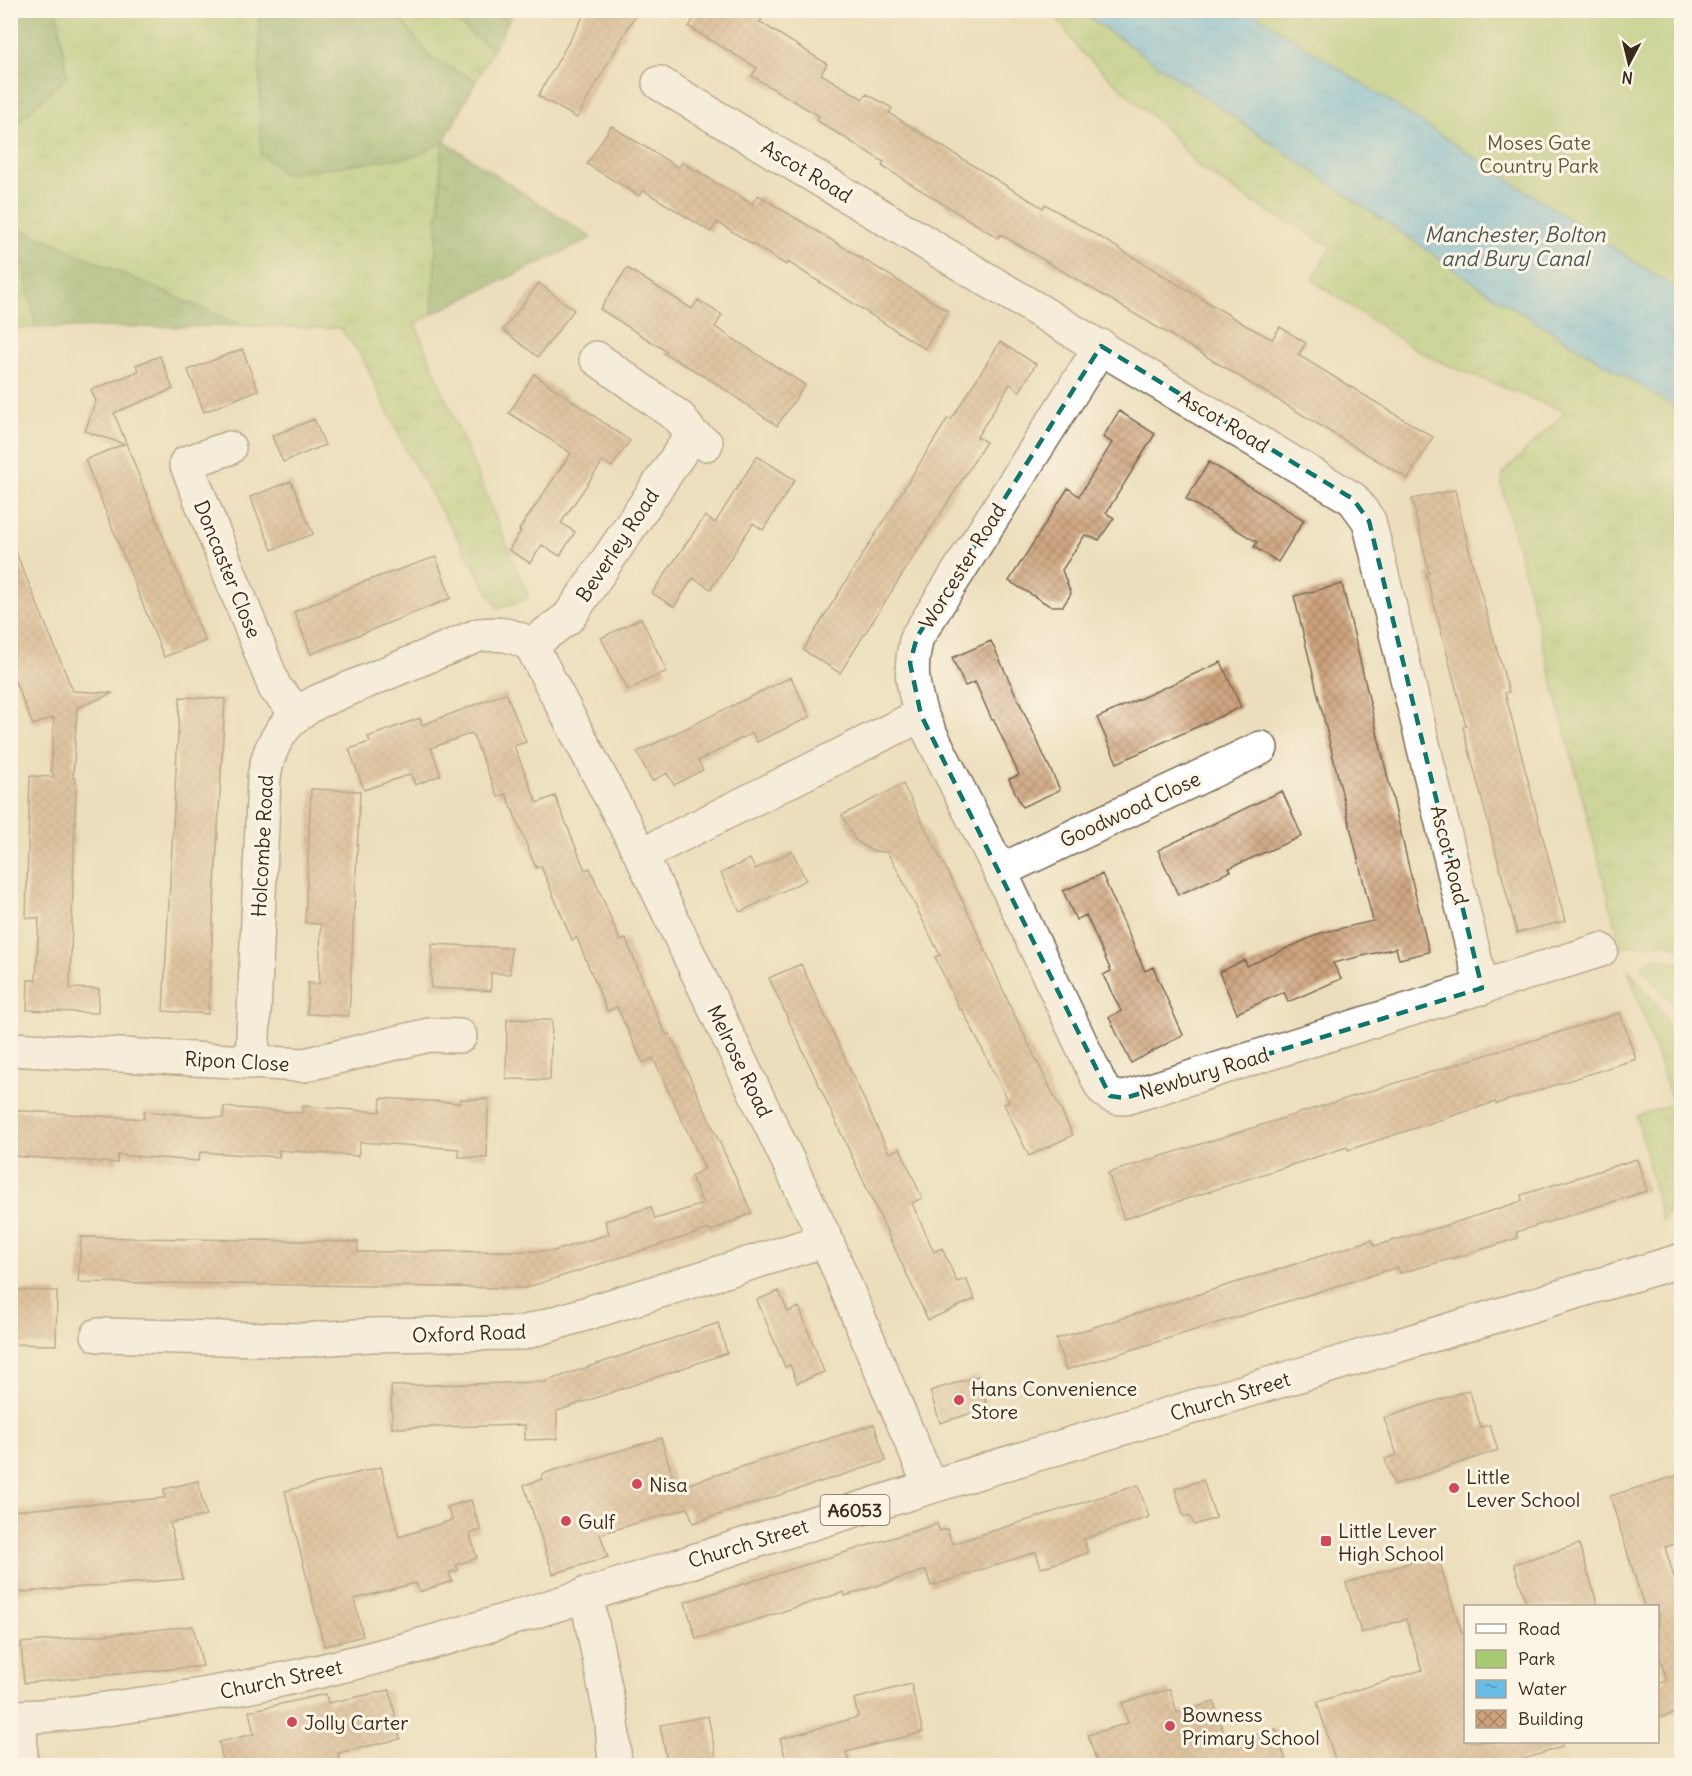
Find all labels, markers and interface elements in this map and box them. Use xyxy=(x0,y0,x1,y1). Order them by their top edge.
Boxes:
north arrow xyxy=(1599,33,1659,93)
text: N xyxy=(1620,67,1634,88)
park label: Moses Gate Country Park xyxy=(1479,130,1599,178)
street label: Ascot Road xyxy=(757,134,857,208)
water label: Manchester, Bolton and Bury Canal xyxy=(1425,221,1606,272)
street label: Ascot Road xyxy=(1174,384,1274,458)
street label: Beverley Road xyxy=(570,484,664,606)
street label: Doncaster Close xyxy=(189,496,267,642)
street label: Worcester Road xyxy=(913,498,1011,633)
street label: Goodwood Close xyxy=(1056,766,1204,852)
street label: Holcombe Road xyxy=(246,774,278,918)
street label: Ascot Road xyxy=(1426,803,1474,907)
street label: Melrose Road xyxy=(702,1001,778,1122)
street label: Newbury Road xyxy=(1136,1041,1272,1105)
street label: Ripon Close xyxy=(184,1046,290,1076)
street label: Oxford Road xyxy=(411,1319,527,1347)
street label: Church Street xyxy=(1167,1366,1293,1426)
place label: Hans Convenience Store xyxy=(971,1376,1137,1424)
marker: Hans Convenience Store xyxy=(952,1393,966,1407)
place label: Little Lever School xyxy=(1466,1464,1580,1512)
place label: Nisa xyxy=(649,1472,688,1497)
marker: Nisa xyxy=(630,1477,644,1491)
marker: Little Lever School xyxy=(1447,1481,1461,1495)
road number: A6053 xyxy=(820,1495,890,1525)
place label: Gulf xyxy=(578,1509,616,1534)
street label: Church Street xyxy=(685,1513,811,1573)
marker: Gulf xyxy=(559,1514,573,1528)
place label: Little Lever High School xyxy=(1338,1518,1444,1566)
marker: Little Lever High School xyxy=(1319,1534,1333,1548)
legend xyxy=(1464,1605,1659,1743)
text: Road xyxy=(1518,1617,1561,1640)
text: Park xyxy=(1518,1647,1555,1670)
street label: Church Street xyxy=(218,1654,345,1704)
text: Water xyxy=(1518,1677,1568,1700)
place label: Bowness Primary School xyxy=(1182,1702,1320,1750)
text: Building xyxy=(1518,1707,1583,1730)
place label: Jolly Carter xyxy=(304,1710,408,1735)
marker: Jolly Carter xyxy=(285,1715,299,1729)
marker: Bowness Primary School xyxy=(1163,1719,1177,1733)

